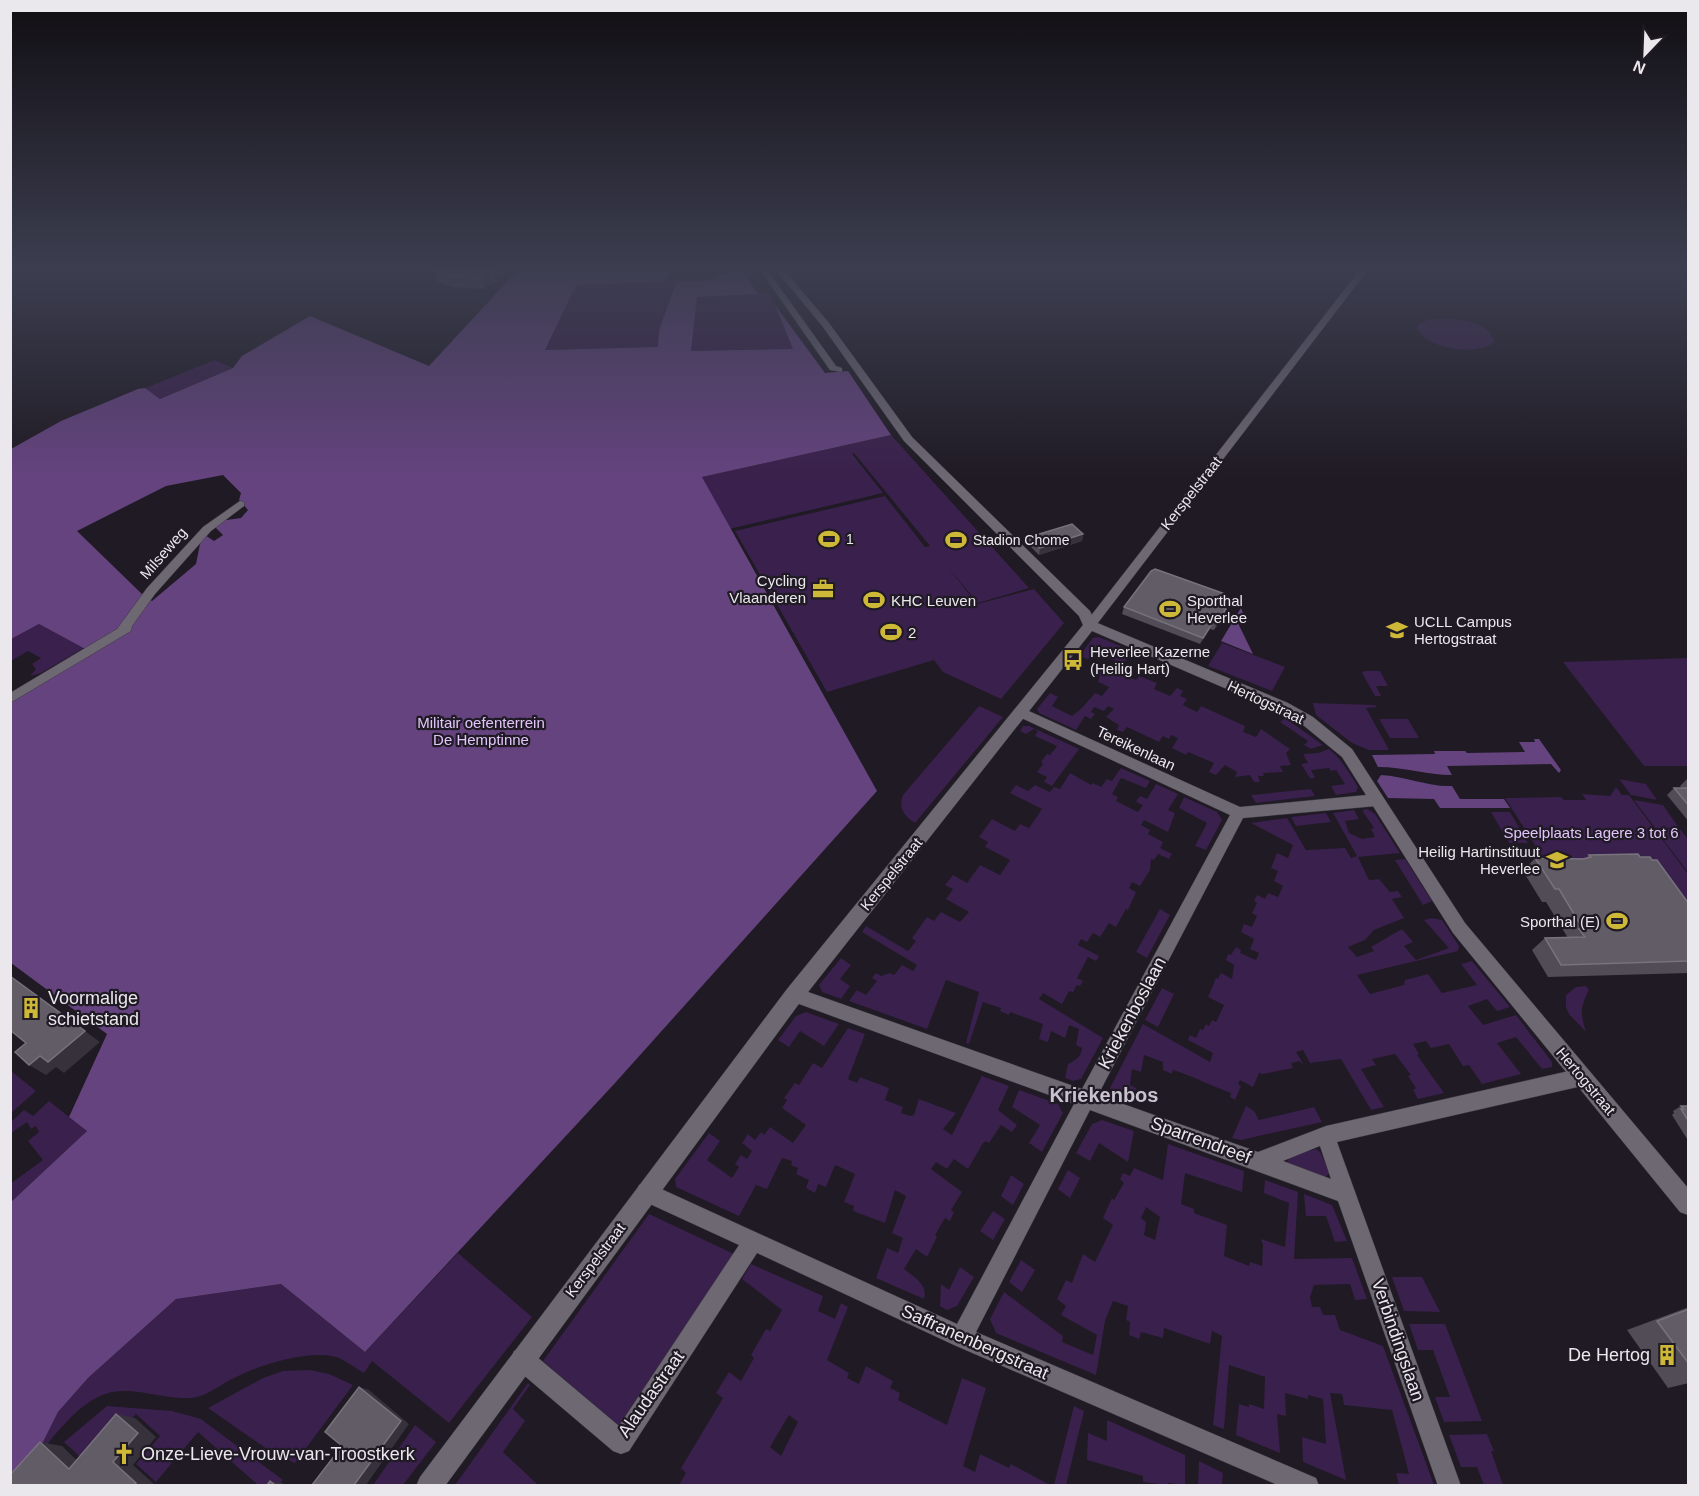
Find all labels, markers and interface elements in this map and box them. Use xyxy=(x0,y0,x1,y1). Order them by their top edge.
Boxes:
north arrow xyxy=(1615,24,1675,84)
text: N xyxy=(1631,57,1648,77)
street label: Kerspelstraat xyxy=(1157,452,1225,533)
street label: Milseweg xyxy=(136,524,190,582)
sports icon: 1 xyxy=(817,527,841,551)
sports icon: Stadion Chome xyxy=(944,528,968,552)
place label: 1 xyxy=(846,531,854,547)
place label: Stadion Chome xyxy=(973,532,1070,548)
place label: Cycling Vlaanderen xyxy=(729,572,806,606)
office icon: Cycling Vlaanderen xyxy=(811,577,835,601)
sports icon: KHC Leuven xyxy=(862,588,886,612)
place label: KHC Leuven xyxy=(891,592,976,609)
place label: Sporthal Heverlee xyxy=(1187,592,1247,626)
sports icon: Sporthal Heverlee xyxy=(1158,597,1182,621)
place label: UCLL Campus Hertogstraat xyxy=(1414,613,1512,647)
school or university icon: UCLL Campus Hertogstraat xyxy=(1385,618,1409,642)
sports icon: 2 xyxy=(879,620,903,644)
place label: 2 xyxy=(908,624,916,641)
place label: Heverlee Kazerne (Heilig Hart) xyxy=(1090,643,1210,677)
bus stop icon: Heverlee Kazerne (Heilig Hart) xyxy=(1061,648,1085,672)
street label: Hertogstraat xyxy=(1225,677,1308,727)
park label: Militair oefenterrein De Hemptinne xyxy=(417,714,545,748)
street label: Tereikenlaan xyxy=(1094,722,1178,774)
park label: Speelplaats Lagere 3 tot 6 xyxy=(1503,824,1679,841)
street label: Kerspelstraat xyxy=(857,834,926,914)
place label: Heilig Hartinstituut Heverlee xyxy=(1418,843,1541,877)
school or university icon: Heilig Hartinstituut Heverlee xyxy=(1545,848,1569,872)
sports icon: Sporthal (E) xyxy=(1605,909,1629,933)
place label: Sporthal (E) xyxy=(1520,913,1600,930)
street label: Kriekenboslaan xyxy=(1094,954,1170,1072)
place label: Voormalige schietstand xyxy=(48,988,139,1029)
building icon: Voormalige schietstand xyxy=(19,996,43,1020)
street label: Hertogstraat xyxy=(1553,1044,1620,1119)
district label: Kriekenbos xyxy=(1050,1084,1158,1106)
street label: Sparrendreef xyxy=(1148,1113,1255,1168)
street label: Kerspelstraat xyxy=(562,1219,629,1300)
street label: Verbindingslaan xyxy=(1368,1276,1428,1404)
street label: Saffranenbergstraat xyxy=(898,1301,1052,1383)
building icon: De Hertog xyxy=(1655,1343,1679,1367)
place label: De Hertog xyxy=(1568,1345,1650,1365)
street label: Alaudastraat xyxy=(614,1347,688,1441)
church icon: Onze-Lieve-Vrouw-van-Troostkerk xyxy=(112,1442,136,1466)
place label: Onze-Lieve-Vrouw-van-Troostkerk xyxy=(141,1444,416,1464)

